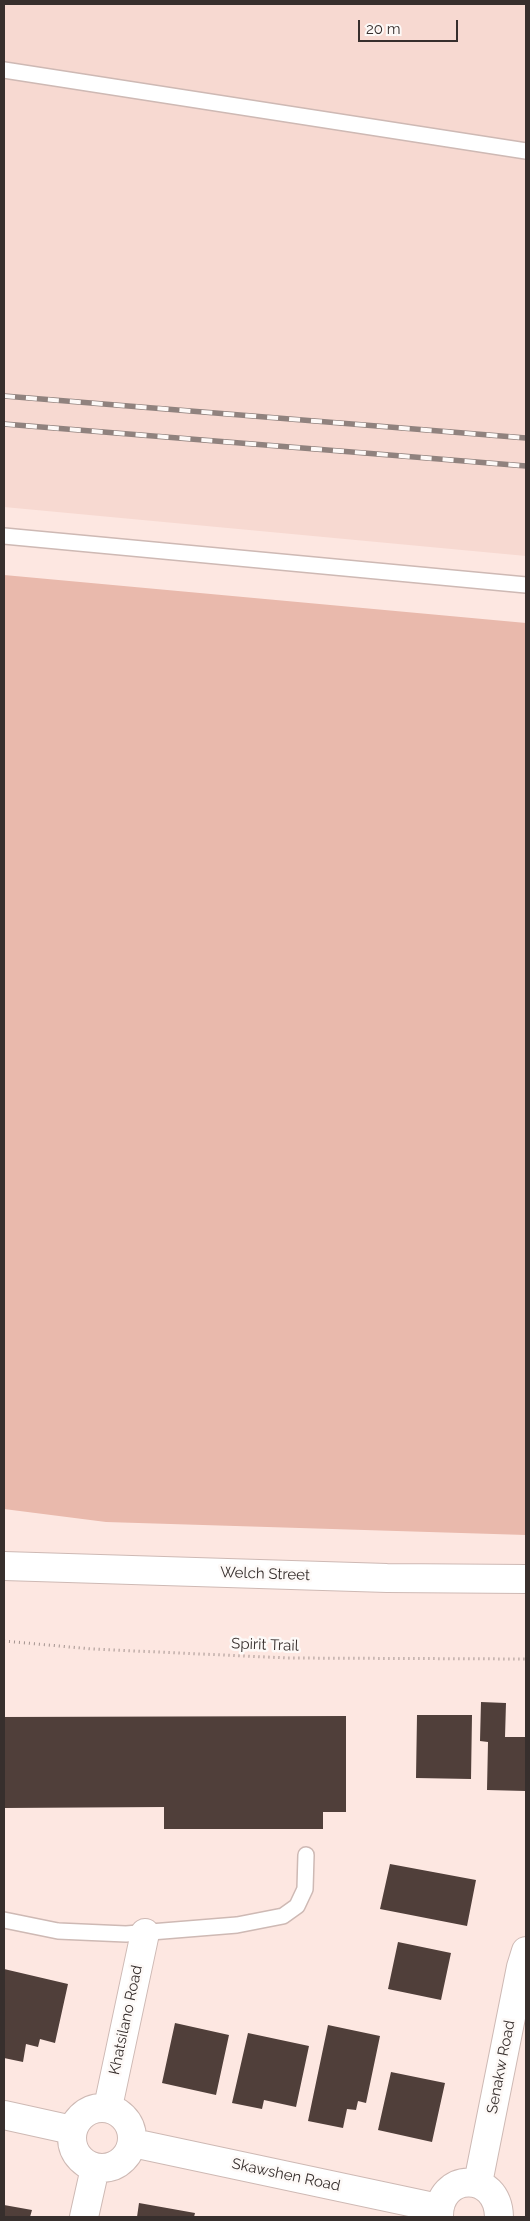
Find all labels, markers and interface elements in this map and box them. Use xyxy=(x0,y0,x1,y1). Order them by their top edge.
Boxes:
scale bar xyxy=(360,10,460,42)
text: 20 m xyxy=(366,20,401,38)
street label: Welch Street xyxy=(220,1563,310,1585)
street label: Spirit Trail xyxy=(231,1635,299,1655)
street label: Khatsilano Road xyxy=(106,1963,146,2077)
street label: Senakw Road xyxy=(483,2019,519,2115)
street label: Skawshen Road xyxy=(230,2155,342,2195)

